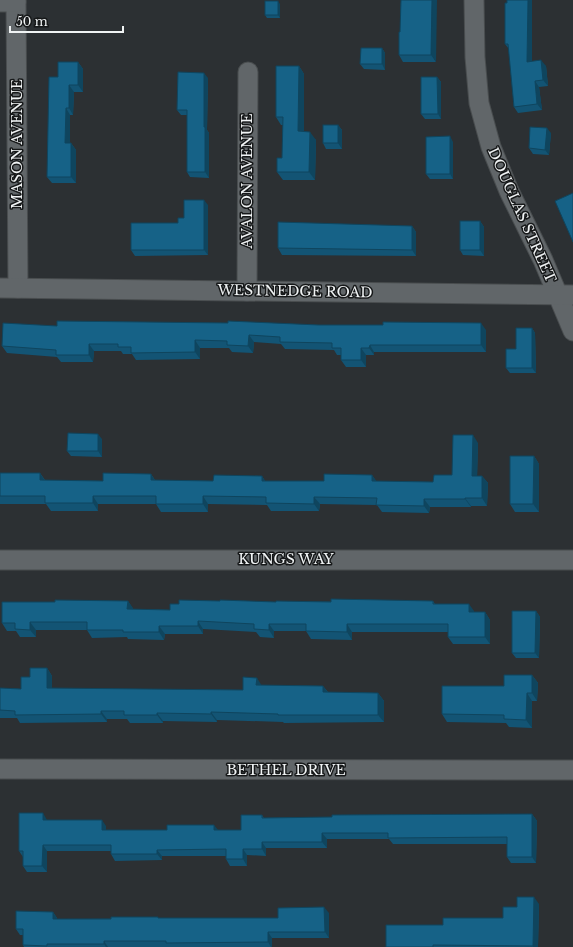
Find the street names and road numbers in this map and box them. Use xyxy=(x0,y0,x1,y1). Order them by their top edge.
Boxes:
street label: MASON AVENUE xyxy=(8,79,26,209)
street label: AVALON AVENUE xyxy=(238,113,256,250)
street label: DOUGLAS STREET xyxy=(484,144,560,286)
street label: WESTNEDGE ROAD xyxy=(216,281,373,301)
street label: KUNGS WAY xyxy=(238,550,335,568)
street label: BETHEL DRIVE xyxy=(226,761,346,779)

